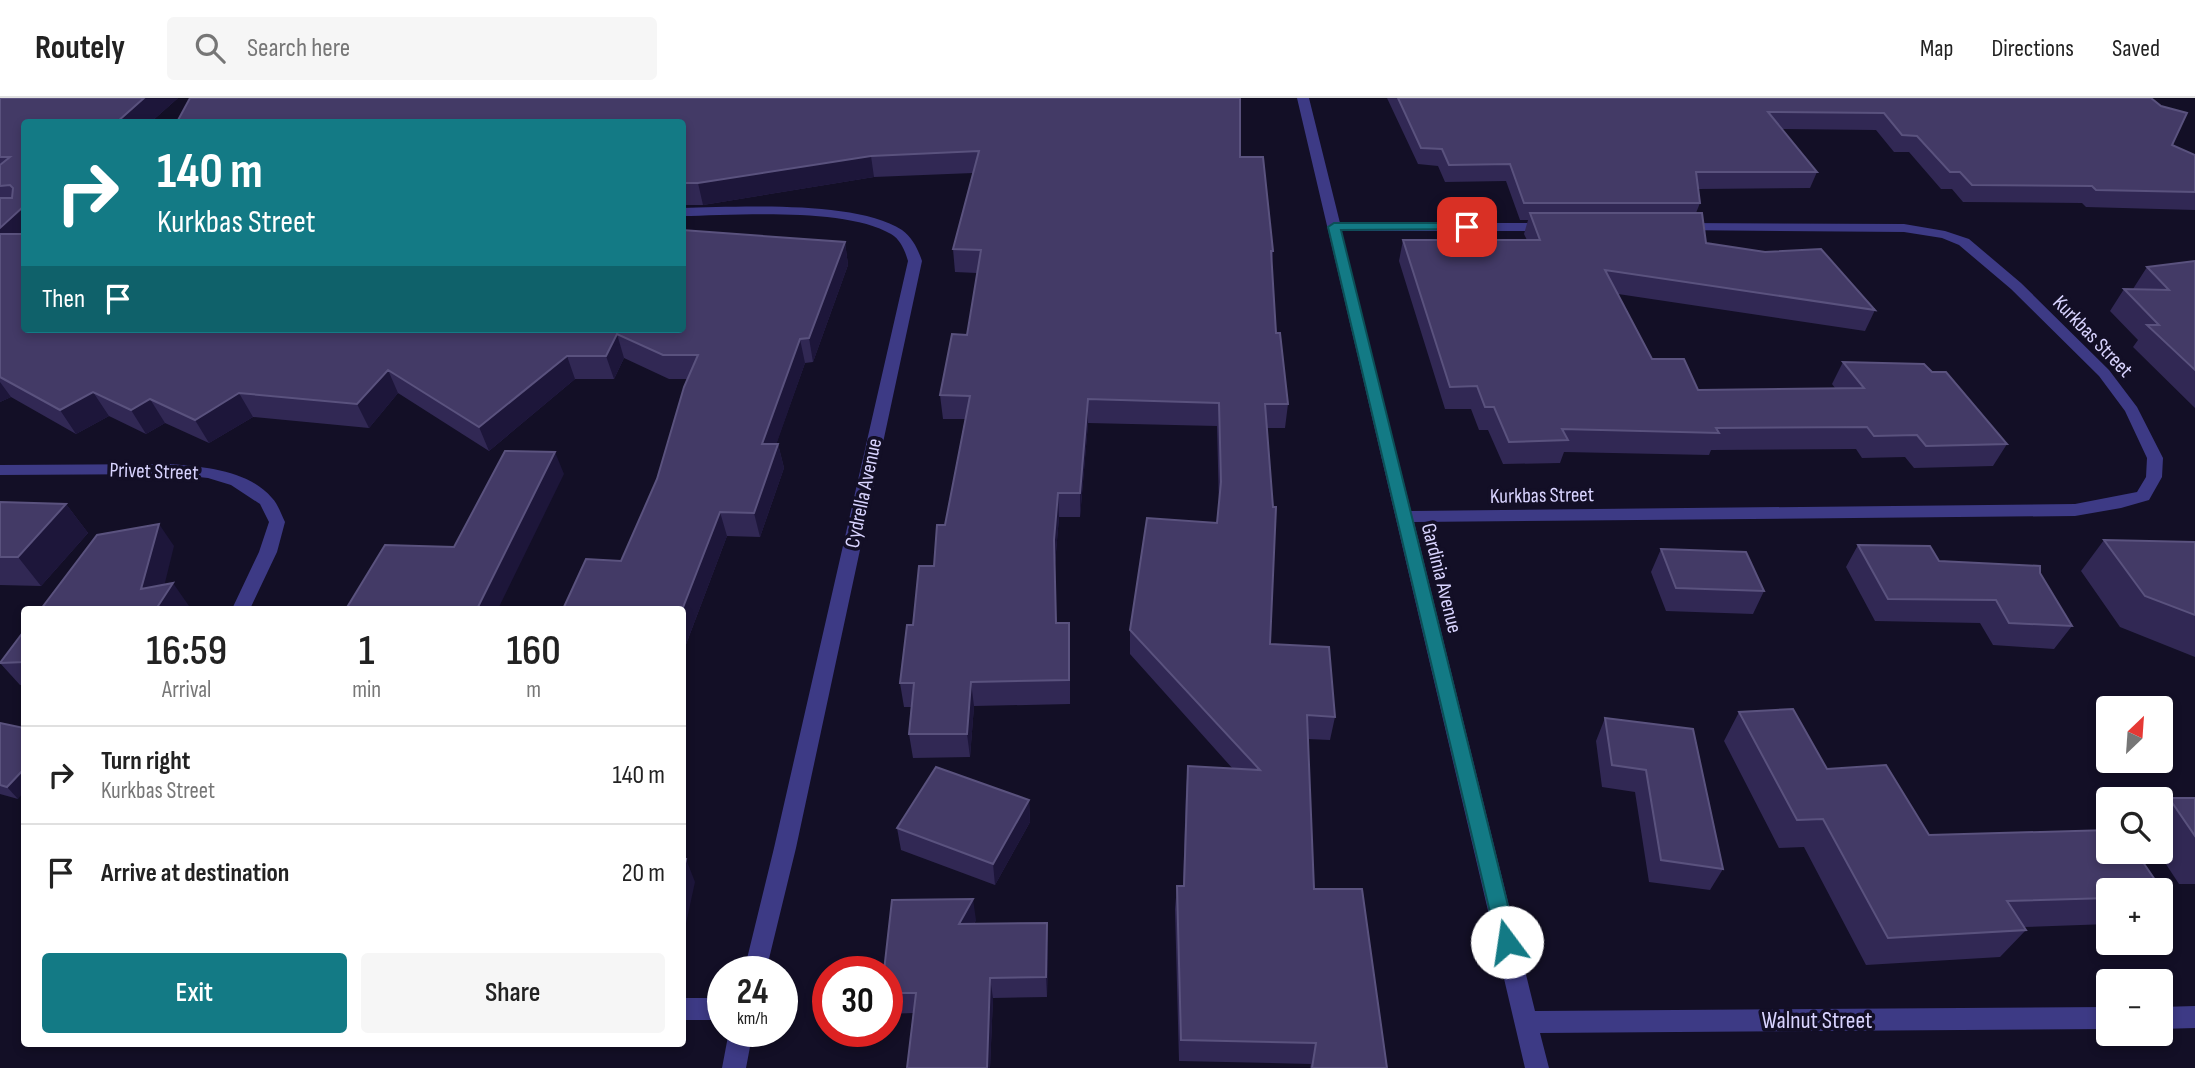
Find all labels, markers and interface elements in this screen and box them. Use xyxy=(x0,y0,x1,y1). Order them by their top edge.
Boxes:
search box xyxy=(167,17,657,80)
text: Routely xyxy=(35,28,125,68)
icon: search xyxy=(191,29,229,67)
text: Search here xyxy=(247,33,350,64)
text: Map xyxy=(1920,34,1953,63)
text: Directions xyxy=(1991,34,2074,63)
text: Saved xyxy=(2112,34,2160,63)
text: 140 m xyxy=(157,143,263,202)
icon: right xyxy=(42,147,133,238)
pin xyxy=(1437,197,1497,257)
text: Kurkbas Street xyxy=(157,203,316,242)
icon: arrive xyxy=(1448,208,1486,246)
icon: arrive xyxy=(99,280,137,318)
text: Then xyxy=(42,284,85,315)
street label: Kurkbas Street xyxy=(2048,290,2138,382)
street label: Cydrella Avenue xyxy=(840,436,887,550)
street label: Privet Street xyxy=(109,457,199,486)
street label: Kurkbas Street xyxy=(1490,482,1594,509)
street label: Gardinia Avenue xyxy=(1416,521,1467,636)
text: 16:59 xyxy=(146,626,227,677)
text: 1 xyxy=(359,626,375,677)
text: 160 xyxy=(506,626,561,677)
text: Arrival xyxy=(162,676,211,704)
text: min xyxy=(352,676,381,704)
text: m xyxy=(526,676,541,704)
north arrow xyxy=(2096,696,2174,774)
map controls xyxy=(2096,696,2173,1046)
text: Turn right xyxy=(101,746,190,777)
icon: right xyxy=(42,756,80,794)
text: 140 m xyxy=(613,760,665,791)
text: Kurkbas Street xyxy=(101,777,215,805)
button: search xyxy=(2096,787,2173,864)
icon: arrive xyxy=(42,854,80,892)
text: Arrive at destination xyxy=(101,858,289,889)
text: 20 m xyxy=(622,858,665,889)
button: + xyxy=(2096,878,2173,955)
position arrow xyxy=(1470,905,1544,979)
button: Exit xyxy=(42,953,347,1033)
button: Share xyxy=(361,953,665,1033)
speed limit sign: 30 xyxy=(812,956,903,1047)
button: − xyxy=(2096,969,2173,1046)
text: 24 xyxy=(737,971,768,1014)
street label: Walnut Street xyxy=(1762,1006,1872,1035)
text: km/h xyxy=(737,1008,768,1029)

